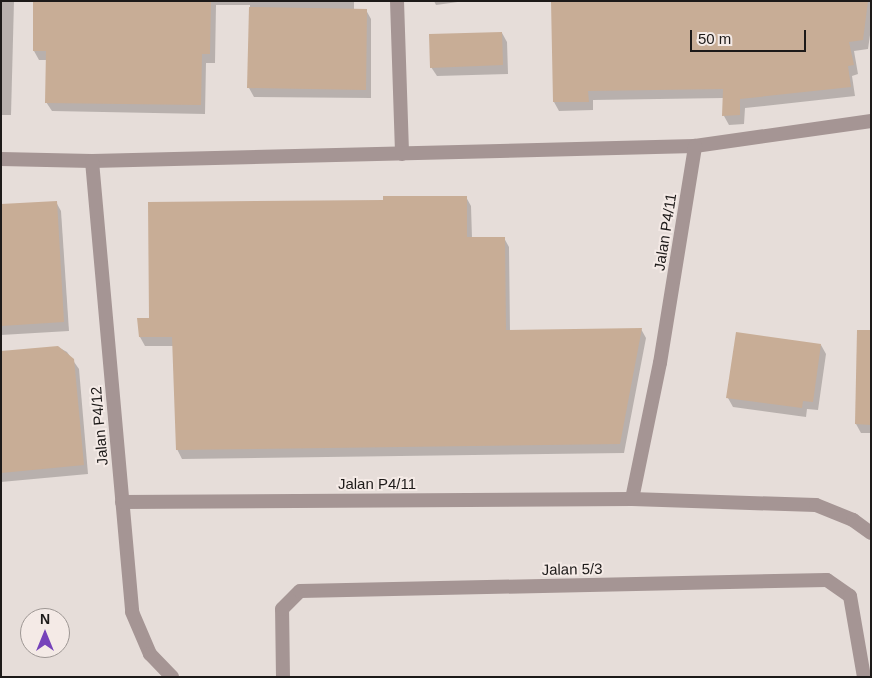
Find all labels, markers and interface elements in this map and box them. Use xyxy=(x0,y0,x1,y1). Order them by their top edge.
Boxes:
scale bar xyxy=(692,20,808,52)
text: 50 m xyxy=(698,30,731,47)
street label: Jalan P4/11 xyxy=(650,192,680,272)
street label: Jalan P4/12 xyxy=(87,386,111,466)
street label: Jalan P4/11 xyxy=(338,475,416,493)
street label: Jalan 5/3 xyxy=(541,559,603,579)
north arrow xyxy=(20,608,70,658)
text: N xyxy=(40,611,50,627)

